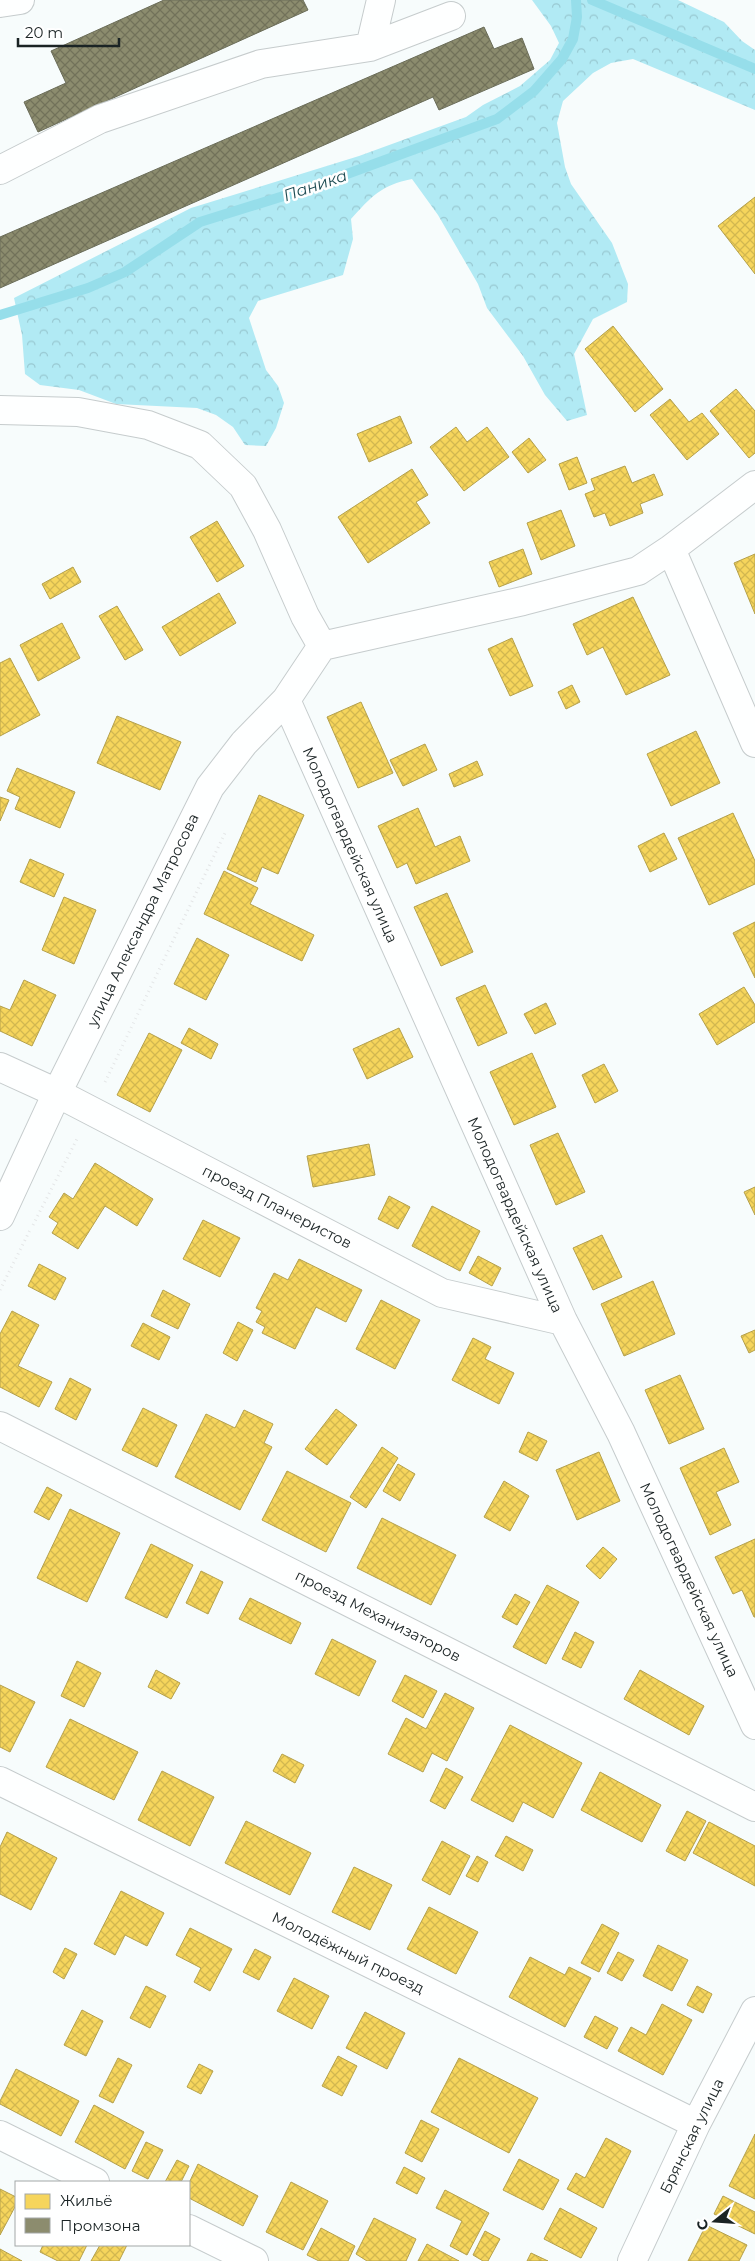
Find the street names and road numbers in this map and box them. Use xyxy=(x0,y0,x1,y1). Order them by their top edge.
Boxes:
street label: Молодогвардейская улица xyxy=(299,744,402,946)
street label: улица Александра Матросова xyxy=(82,810,203,1030)
street label: Молодогвардейская улица xyxy=(464,1114,567,1316)
street label: проезд Планеристов xyxy=(199,1161,355,1253)
street label: Молодогвардейская улица xyxy=(636,1480,743,1680)
street label: проезд Механизаторов xyxy=(292,1565,464,1666)
street label: Молодёжный проезд xyxy=(269,1907,428,1998)
street label: Брянская улица xyxy=(655,2075,728,2196)

